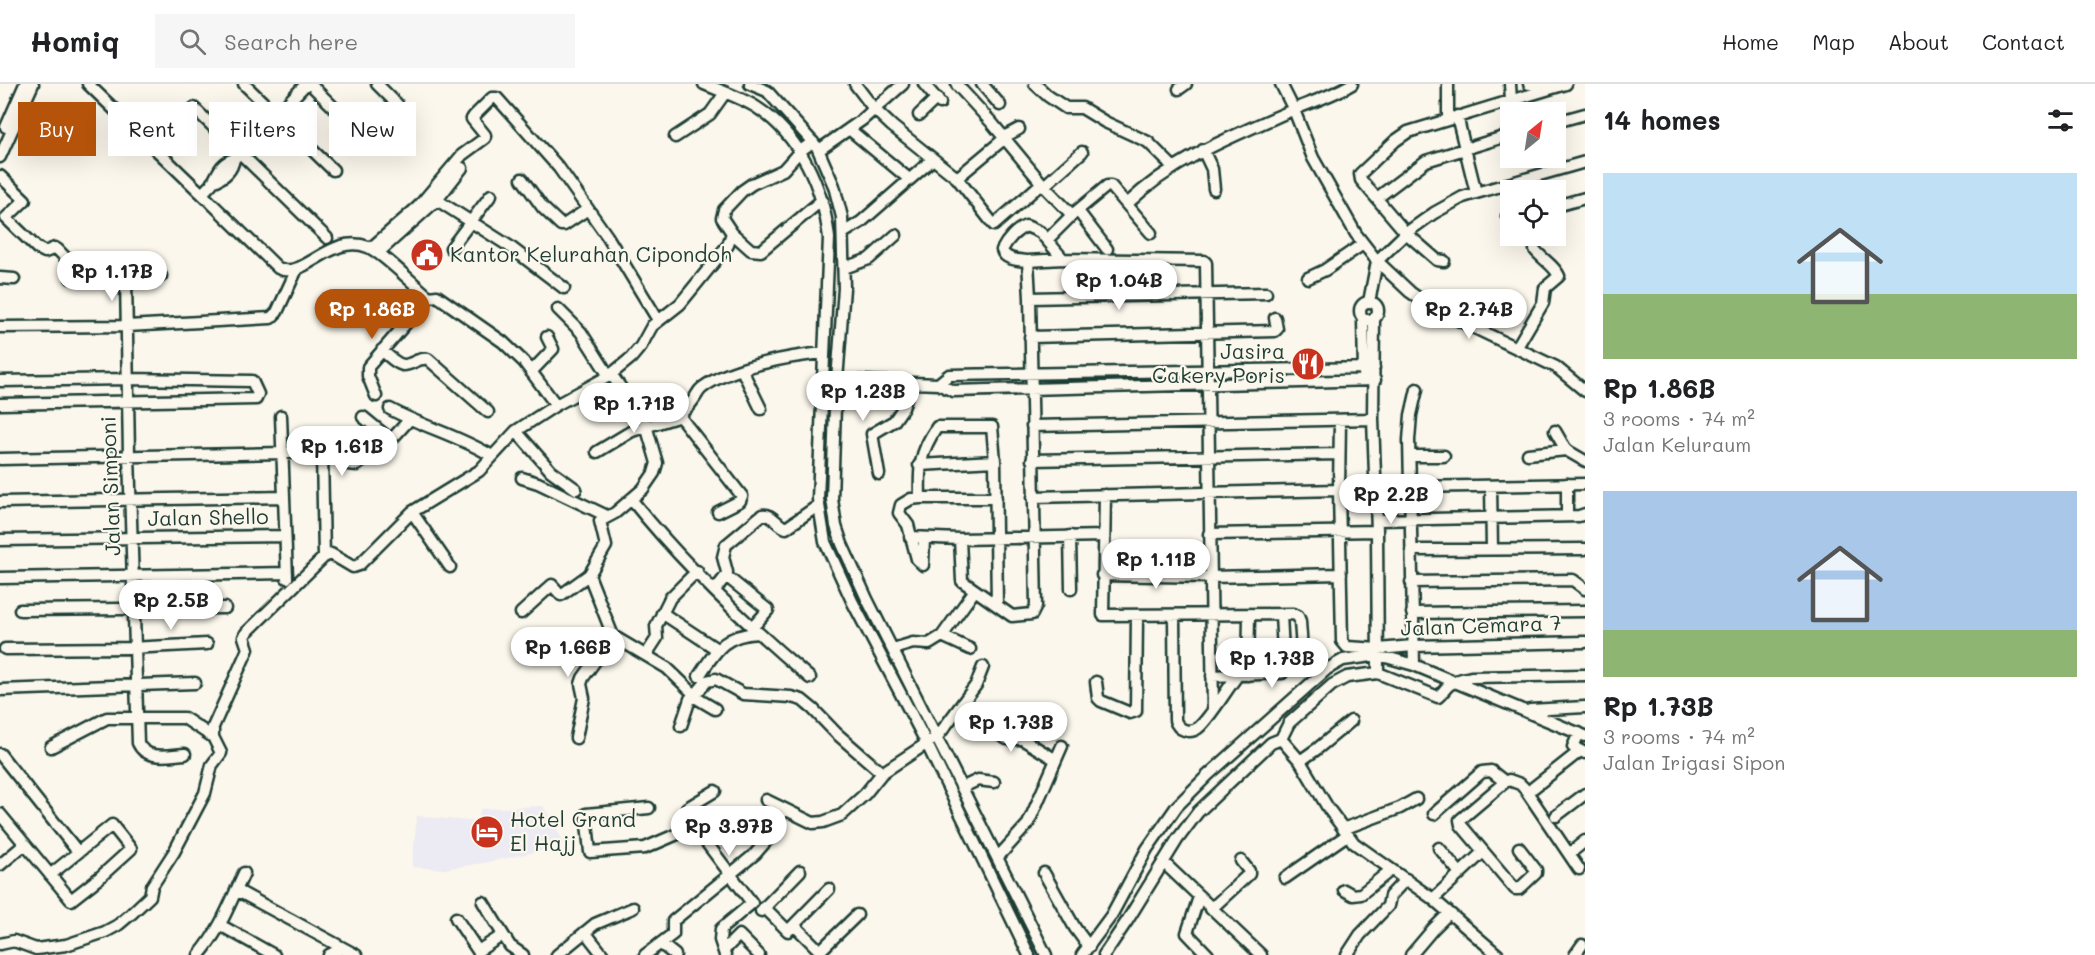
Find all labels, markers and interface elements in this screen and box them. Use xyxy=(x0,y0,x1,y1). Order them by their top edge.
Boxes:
search box xyxy=(155,14,575,68)
text: Homiq xyxy=(30,23,119,59)
icon: search xyxy=(176,25,209,58)
text: Search here xyxy=(224,27,358,56)
text: Home xyxy=(1722,28,1779,55)
text: Map xyxy=(1812,28,1855,55)
text: About xyxy=(1888,28,1949,55)
text: Contact xyxy=(1982,28,2065,55)
chip: Buy xyxy=(18,102,96,156)
chip: Rent xyxy=(108,102,197,156)
chip: Filters xyxy=(209,102,317,156)
chip: New xyxy=(329,102,416,156)
north arrow xyxy=(1500,102,1566,168)
map controls xyxy=(1500,102,1566,246)
text: 14 homes xyxy=(1603,103,1721,137)
icon: filters xyxy=(2044,104,2077,137)
button: locate xyxy=(1500,180,1566,246)
icon: home xyxy=(1786,212,1894,320)
public building icon: Kantor Kelurahan Cipondoh xyxy=(409,237,445,273)
place label: Kantor Kelurahan Cipondoh xyxy=(450,240,732,267)
pin: Rp 1.17B xyxy=(50,251,174,302)
text: Rp 1.17B xyxy=(71,257,153,283)
pin: Rp 1.04B xyxy=(1057,260,1181,311)
text: Rp 1.04B xyxy=(1075,266,1163,292)
pin: Rp 1.86B xyxy=(310,289,434,340)
pin: Rp 2.74B xyxy=(1407,289,1531,340)
text: Rp 1.86B xyxy=(329,295,415,321)
text: Rp 2.74B xyxy=(1425,295,1513,321)
place label: Jasira Cakery Poris xyxy=(1152,337,1285,388)
restaurant icon: Jasira Cakery Poris xyxy=(1290,346,1326,382)
pin: Rp 1.23B xyxy=(801,371,925,422)
text: Rp 1.86B xyxy=(1603,371,1716,405)
text: Rp 1.23B xyxy=(820,377,906,403)
pin: Rp 1.71B xyxy=(572,383,696,434)
text: Rp 1.71B xyxy=(593,389,675,415)
text: 3 rooms · 74 m² xyxy=(1603,405,1755,431)
street label: Jalan Simponi xyxy=(94,416,125,556)
pin: Rp 1.61B xyxy=(280,426,404,477)
text: Jalan Keluraum xyxy=(1603,431,1751,457)
text: Rp 1.61B xyxy=(300,432,384,458)
pin: Rp 2.2B xyxy=(1336,474,1446,525)
text: Rp 2.2B xyxy=(1353,480,1429,506)
street label: Jalan Shello xyxy=(147,502,269,531)
icon: home xyxy=(1786,530,1894,638)
pin: Rp 1.11B xyxy=(1094,539,1218,590)
text: Rp 1.11B xyxy=(1116,545,1196,571)
pin: Rp 2.5B xyxy=(116,580,226,631)
text: Rp 2.5B xyxy=(133,586,209,612)
street label: Jalan Cemara 7 xyxy=(1400,608,1562,641)
pin: Rp 1.66B xyxy=(506,627,630,678)
text: Rp 1.66B xyxy=(525,633,611,659)
pin: Rp 1.73B xyxy=(1210,638,1334,689)
text: Rp 1.73B xyxy=(1229,644,1315,670)
text: Rp 1.73B xyxy=(1603,689,1714,723)
pin: Rp 1.73B xyxy=(949,702,1073,753)
text: Rp 1.73B xyxy=(968,708,1054,734)
text: 3 rooms · 74 m² xyxy=(1603,723,1755,749)
text: Jalan Irigasi Sipon xyxy=(1603,749,1785,775)
place label: Hotel Grand El Hajj xyxy=(510,805,636,856)
pin: Rp 3.97B xyxy=(667,806,791,857)
text: Rp 3.97B xyxy=(685,812,773,838)
hotel icon: Hotel Grand El Hajj xyxy=(469,814,505,850)

